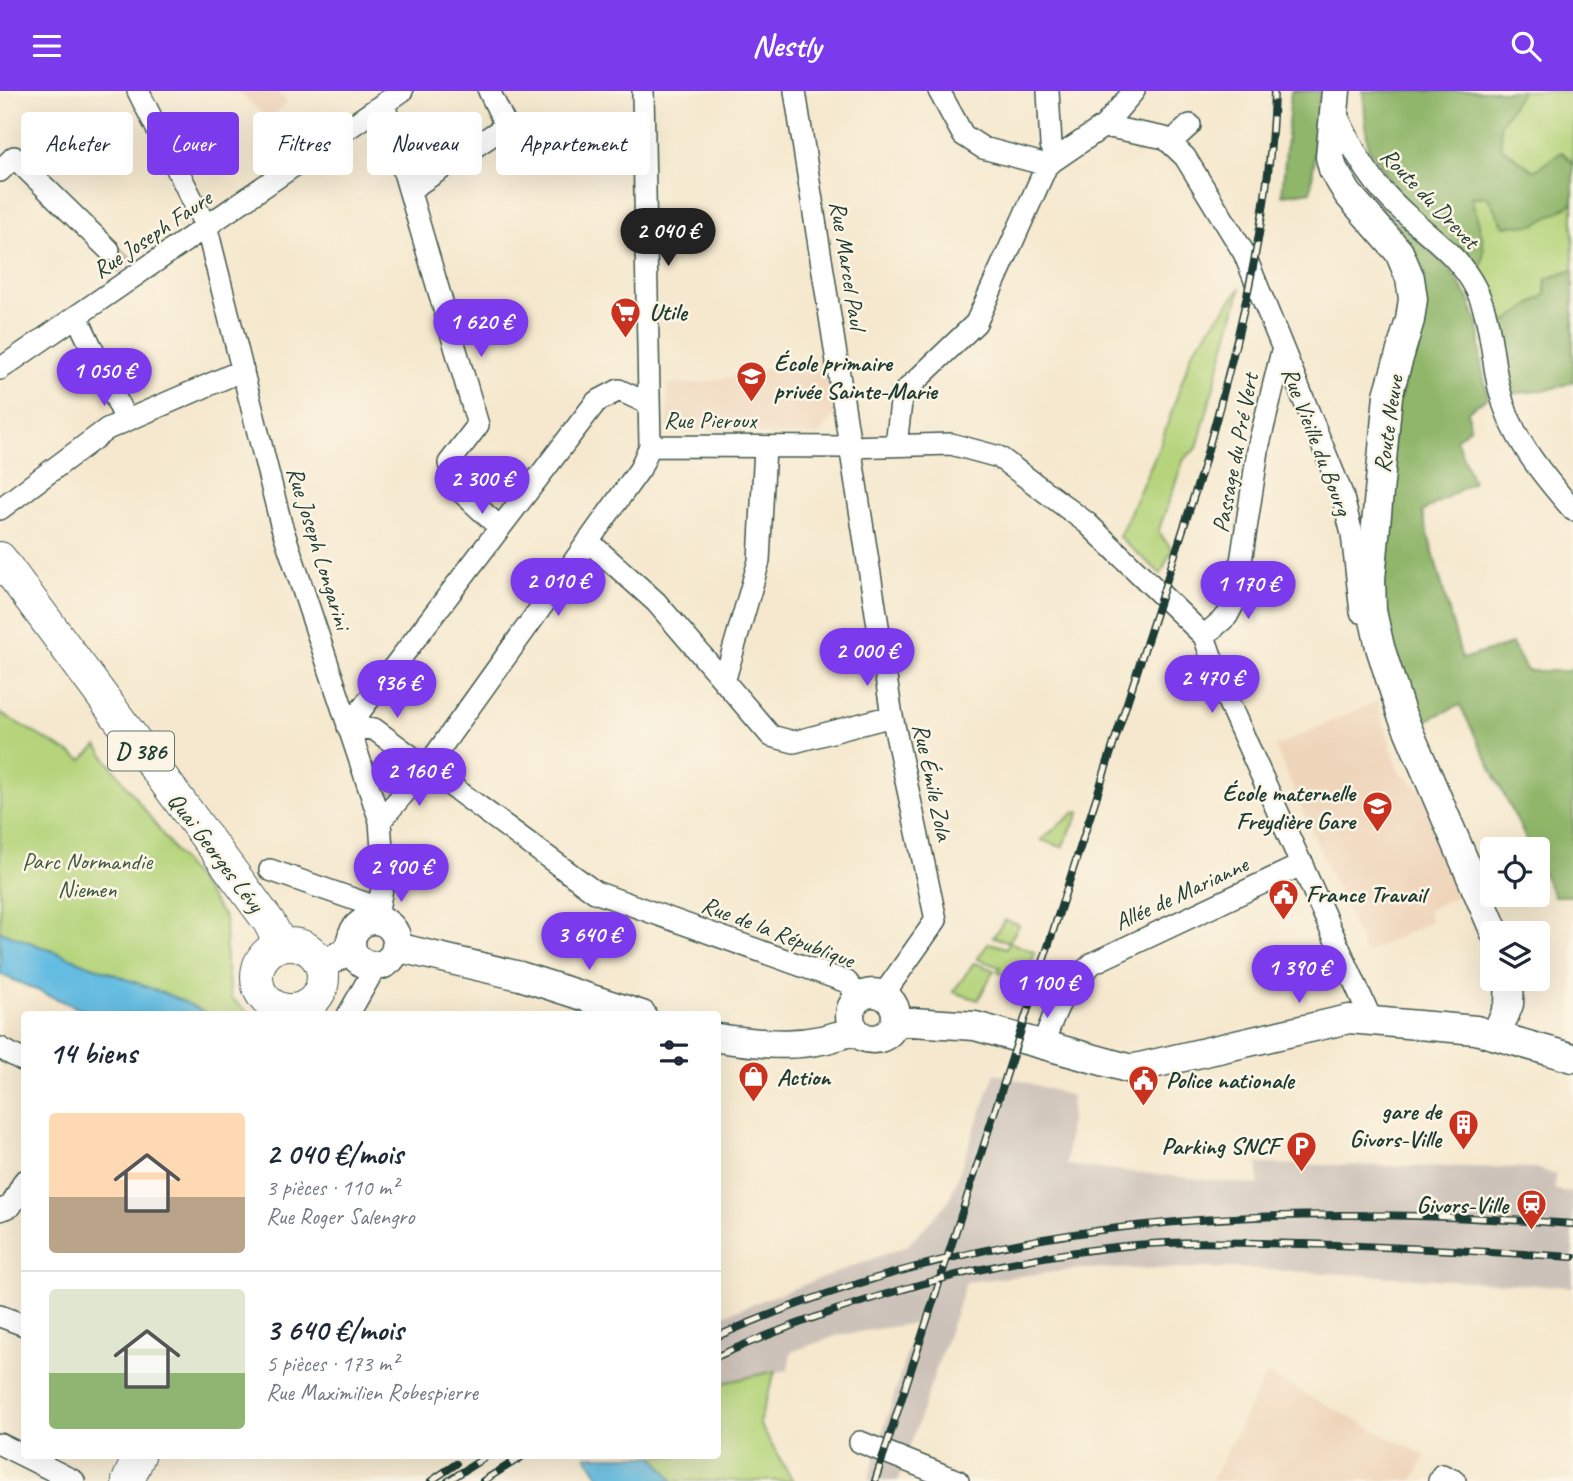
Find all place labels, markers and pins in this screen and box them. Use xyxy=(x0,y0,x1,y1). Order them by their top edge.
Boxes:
pin: 2 040 € xyxy=(603,209,733,268)
supermarket icon: Utile xyxy=(609,295,643,339)
place label: Utile xyxy=(649,297,689,327)
pin: 1 620 € xyxy=(416,299,546,359)
place label: École primaire privée Sainte-Marie xyxy=(774,348,939,406)
pin: 1 050 € xyxy=(39,349,169,408)
school or university icon: École primaire privée Sainte-Marie xyxy=(734,360,768,404)
pin: 2 300 € xyxy=(417,457,547,516)
pin: 2 010 € xyxy=(493,559,623,618)
pin: 1 170 € xyxy=(1183,561,1313,621)
pin: 2 000 € xyxy=(802,629,932,688)
pin: 2 470 € xyxy=(1147,655,1277,715)
pin: 936 € xyxy=(348,661,446,720)
pin: 2 160 € xyxy=(354,749,484,808)
place label: École maternelle Freydière Gare xyxy=(1222,778,1357,836)
school or university icon: École maternelle Freydière Gare xyxy=(1361,790,1395,834)
pin: 2 900 € xyxy=(336,845,466,904)
public building icon: France Travail xyxy=(1266,877,1300,921)
place label: France Travail xyxy=(1306,879,1430,909)
pin: 3 640 € xyxy=(524,913,654,972)
pin: 1 390 € xyxy=(1234,946,1364,1005)
pin: 1 100 € xyxy=(982,961,1112,1020)
shop icon: Action xyxy=(737,1060,771,1104)
place label: Action xyxy=(777,1062,832,1092)
public building icon: Police nationale xyxy=(1126,1063,1160,1107)
place label: Police nationale xyxy=(1166,1065,1296,1095)
place label: gare de Givors-Ville xyxy=(1349,1096,1443,1154)
building icon: gare de Givors-Ville xyxy=(1447,1108,1481,1152)
parking icon: Parking SNCF xyxy=(1285,1129,1319,1173)
place label: Parking SNCF xyxy=(1161,1131,1284,1161)
station icon: Givors-Ville xyxy=(1514,1188,1548,1232)
place label: Givors-Ville xyxy=(1416,1190,1510,1220)

